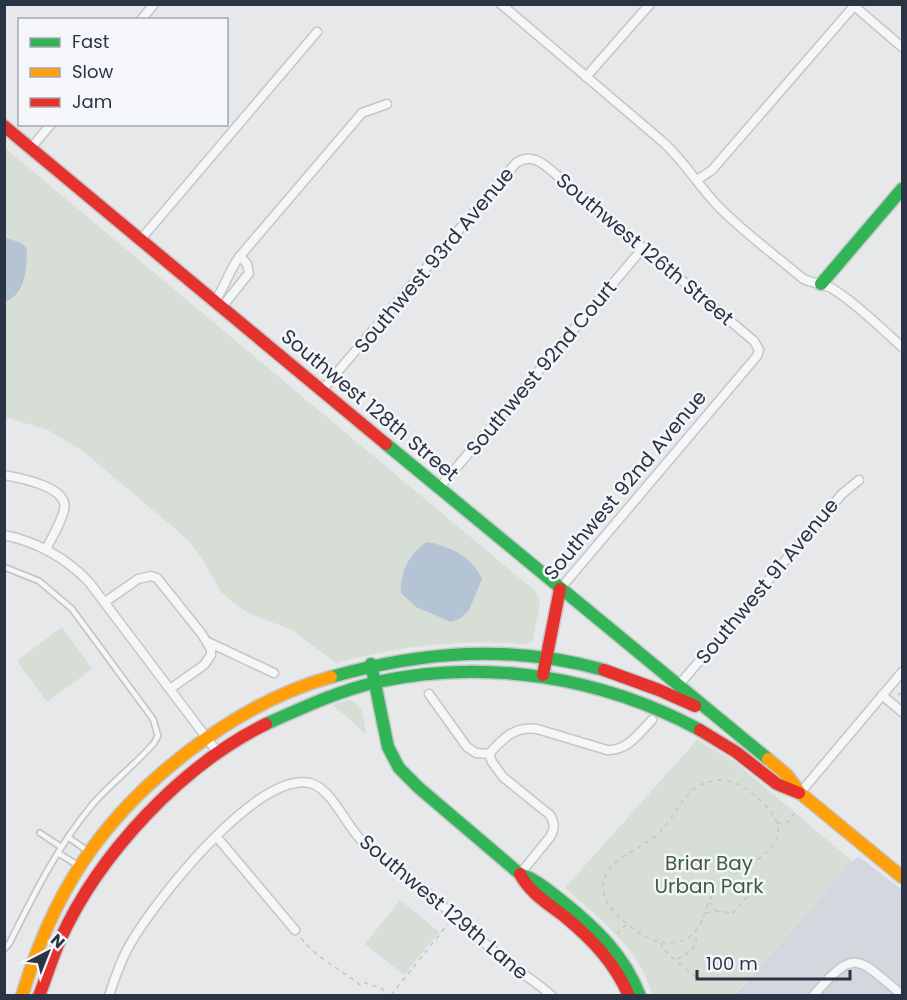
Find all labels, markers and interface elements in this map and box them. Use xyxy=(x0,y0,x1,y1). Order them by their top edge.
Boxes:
legend xyxy=(18,18,228,126)
text: Fast xyxy=(72,29,109,54)
text: Slow xyxy=(72,59,114,84)
text: Jam xyxy=(72,89,112,114)
street label: Southwest 93rd Avenue xyxy=(348,161,520,359)
street label: Southwest 126th Street xyxy=(550,166,740,332)
street label: Southwest 92nd Court xyxy=(459,274,623,462)
street label: Southwest 128th Street xyxy=(275,322,465,488)
street label: Southwest 92nd Avenue xyxy=(537,384,713,586)
street label: Southwest 91 Avenue xyxy=(689,492,845,670)
street label: Southwest 129th Lane xyxy=(354,828,534,986)
park label: Briar Bay Urban Park xyxy=(655,849,764,900)
north arrow xyxy=(18,922,78,982)
text: N xyxy=(46,929,70,954)
scale bar xyxy=(697,943,850,981)
text: 100 m xyxy=(706,951,758,976)

